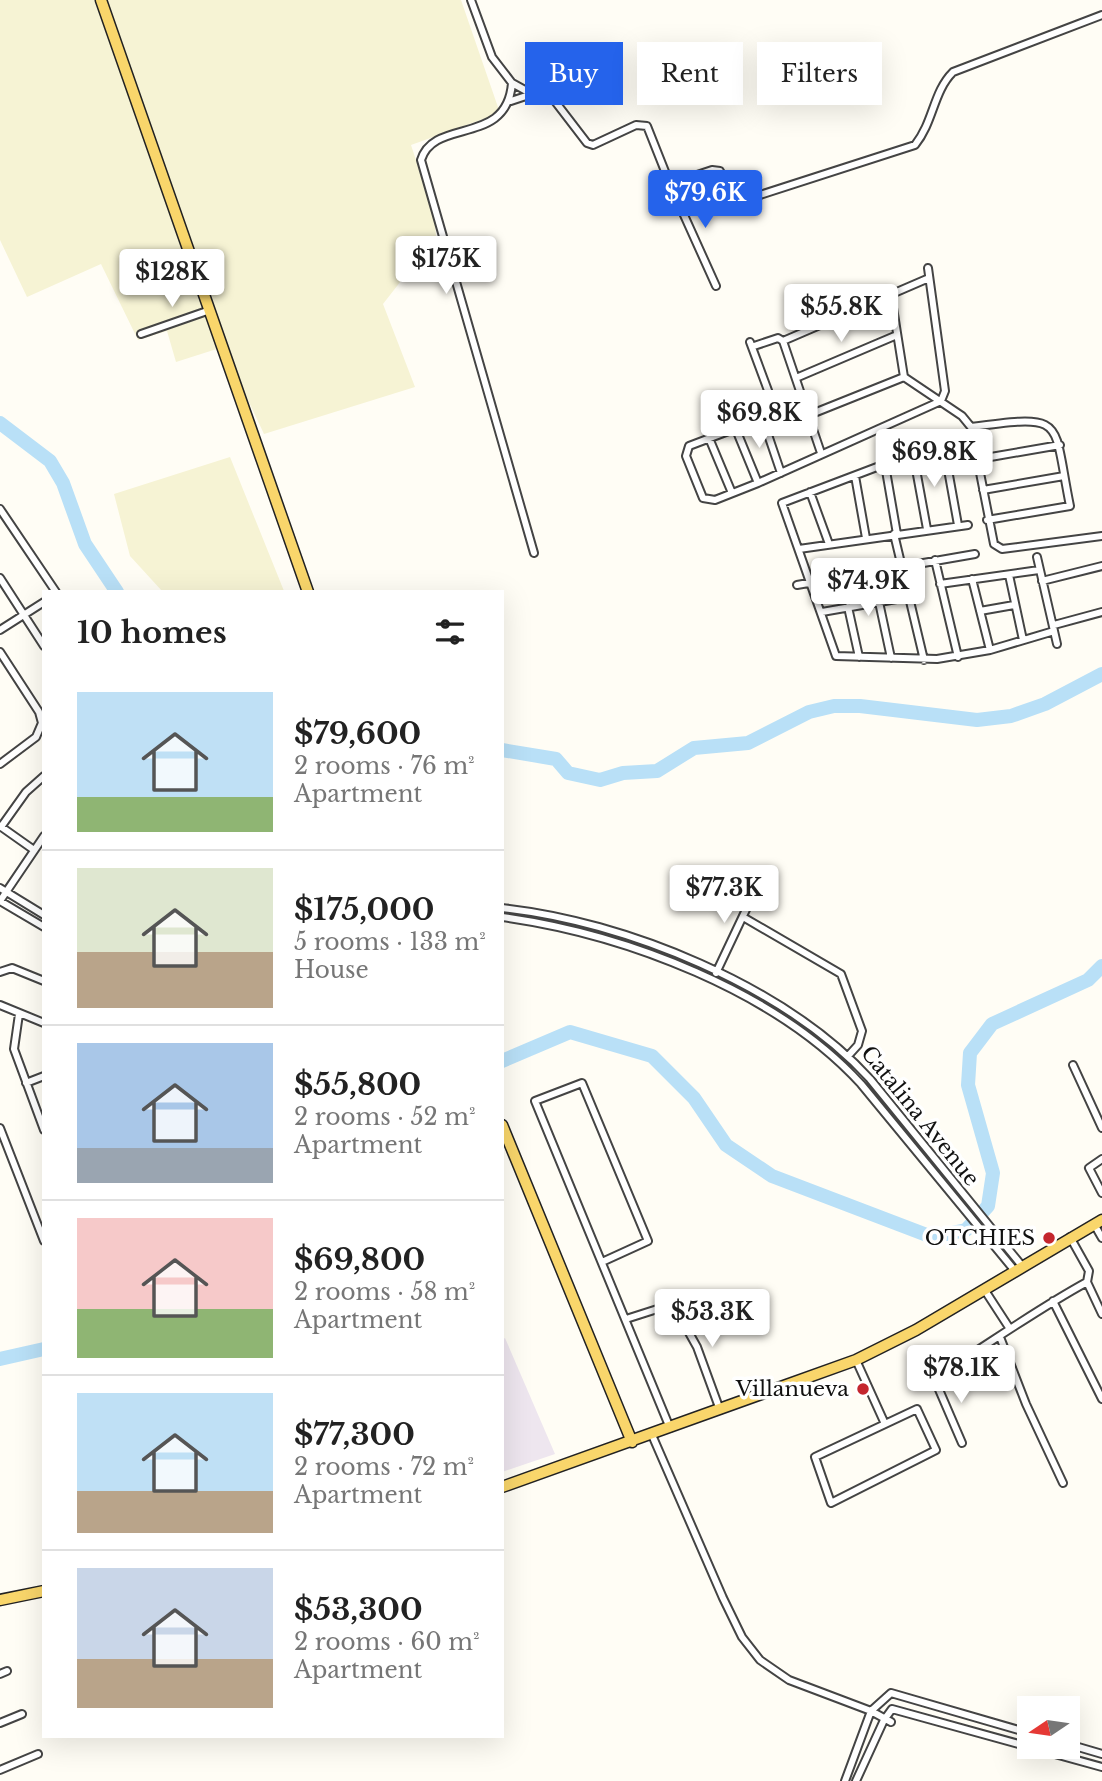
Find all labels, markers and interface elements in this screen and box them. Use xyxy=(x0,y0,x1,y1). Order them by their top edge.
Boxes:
chip: Buy xyxy=(525,42,623,105)
chip: Rent xyxy=(637,42,743,105)
chip: Filters xyxy=(757,42,882,105)
pin: $79.6K xyxy=(648,170,762,230)
text: $79.6K xyxy=(664,179,746,207)
pin: $175K xyxy=(397,236,495,296)
text: $175K xyxy=(412,245,480,273)
pin: $128K xyxy=(123,250,221,309)
text: $128K xyxy=(135,258,209,286)
pin: $55.8K xyxy=(784,284,898,344)
text: $55.8K xyxy=(800,293,882,321)
pin: $69.8K xyxy=(702,391,816,450)
text: $69.8K xyxy=(717,399,801,427)
pin: $69.8K xyxy=(877,430,991,489)
text: $69.8K xyxy=(892,438,976,466)
pin: $74.9K xyxy=(811,558,925,618)
text: $74.9K xyxy=(827,567,909,595)
icon: filters xyxy=(431,613,469,651)
text: 10 homes xyxy=(77,614,227,651)
text: $79,600 xyxy=(294,715,421,752)
icon: home xyxy=(133,720,217,804)
text: 2 rooms · 76 m² xyxy=(294,752,475,780)
text: Apartment xyxy=(294,780,422,808)
pin: $77.3K xyxy=(667,866,781,925)
text: $77.3K xyxy=(686,874,762,902)
text: $175,000 xyxy=(294,891,435,928)
icon: home xyxy=(133,896,217,980)
text: 5 rooms · 133 m² xyxy=(294,928,486,956)
text: House xyxy=(294,956,369,984)
street label: Catalina Avenue xyxy=(855,1041,985,1191)
text: $55,800 xyxy=(294,1066,421,1103)
icon: home xyxy=(133,1071,217,1155)
text: 2 rooms · 52 m² xyxy=(294,1103,476,1131)
text: Apartment xyxy=(294,1131,422,1159)
place label: OTCHIES xyxy=(925,1225,1035,1251)
marker: OTCHIES xyxy=(1041,1230,1057,1246)
text: $69,800 xyxy=(294,1241,425,1278)
icon: home xyxy=(133,1246,217,1330)
text: 2 rooms · 58 m² xyxy=(294,1278,475,1306)
pin: $53.3K xyxy=(655,1290,769,1349)
text: $53.3K xyxy=(671,1298,753,1326)
text: Apartment xyxy=(294,1306,422,1334)
pin: $78.1K xyxy=(904,1346,1018,1405)
text: $78.1K xyxy=(923,1354,999,1382)
place label: Villanueva xyxy=(735,1376,849,1402)
marker: Villanueva xyxy=(855,1381,871,1397)
text: $77,300 xyxy=(294,1416,415,1453)
icon: home xyxy=(133,1421,217,1505)
text: 2 rooms · 72 m² xyxy=(294,1453,474,1481)
text: Apartment xyxy=(294,1481,422,1509)
text: $53,300 xyxy=(294,1591,423,1628)
icon: home xyxy=(133,1596,217,1680)
text: 2 rooms · 60 m² xyxy=(294,1628,480,1656)
text: Apartment xyxy=(294,1656,422,1684)
north arrow xyxy=(1017,1696,1080,1759)
map controls xyxy=(1017,1696,1080,1759)

